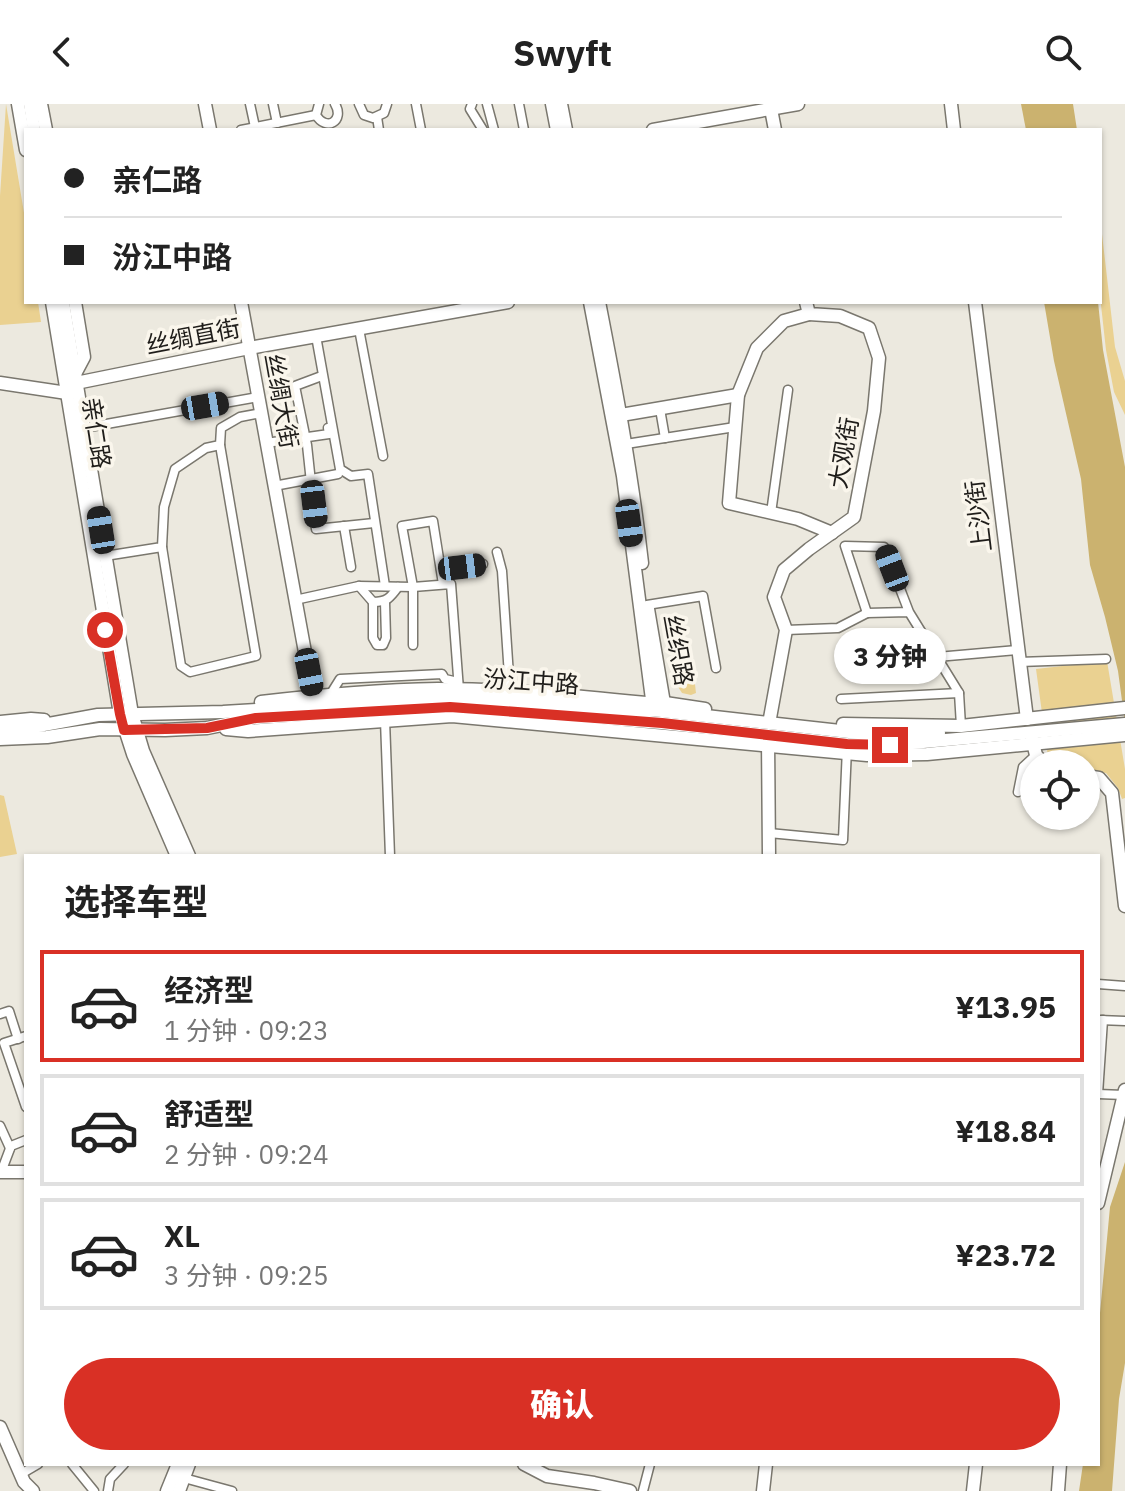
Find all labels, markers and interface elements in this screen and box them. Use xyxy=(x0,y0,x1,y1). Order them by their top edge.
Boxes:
text: Swyft xyxy=(513,29,612,76)
icon: back xyxy=(40,30,84,74)
icon: search xyxy=(1041,30,1085,74)
text: 亲仁路 xyxy=(112,160,202,199)
text: 汾江中路 xyxy=(112,237,232,276)
street label: 丝绸直街 xyxy=(143,311,243,361)
street label: 丝绸大街 xyxy=(258,351,306,451)
car xyxy=(179,390,231,422)
street label: 亲仁路 xyxy=(76,395,118,471)
street label: 大观街 xyxy=(821,415,865,491)
street label: 上沙街 xyxy=(958,478,998,554)
car xyxy=(299,479,329,529)
car xyxy=(614,498,644,548)
car xyxy=(85,504,117,556)
car xyxy=(872,541,912,595)
car xyxy=(437,552,487,582)
route start xyxy=(87,612,123,648)
street label: 丝织路 xyxy=(657,612,701,688)
callout: 3 分钟 xyxy=(834,629,946,685)
text: 3 分钟 xyxy=(853,639,927,673)
car xyxy=(293,646,325,698)
street label: 汾江中路 xyxy=(482,662,580,700)
route end xyxy=(872,727,908,763)
map controls xyxy=(1020,750,1100,830)
button: locate xyxy=(1020,750,1100,830)
text: 选择车型 xyxy=(64,878,208,925)
icon: car xyxy=(68,970,140,1042)
text: 经济型 xyxy=(164,970,254,1009)
text: ¥13.95 xyxy=(955,987,1056,1026)
text: 1 分钟 · 09:23 xyxy=(164,1013,328,1047)
icon: car xyxy=(68,1094,140,1166)
text: 舒适型 xyxy=(164,1094,254,1133)
text: ¥18.84 xyxy=(955,1111,1056,1150)
text: 2 分钟 · 09:24 xyxy=(164,1137,328,1171)
text: XL xyxy=(164,1216,200,1255)
icon: car xyxy=(68,1218,140,1290)
text: ¥23.72 xyxy=(955,1235,1056,1274)
text: 3 分钟 · 09:25 xyxy=(164,1258,328,1292)
button: 确认 xyxy=(64,1358,1060,1450)

